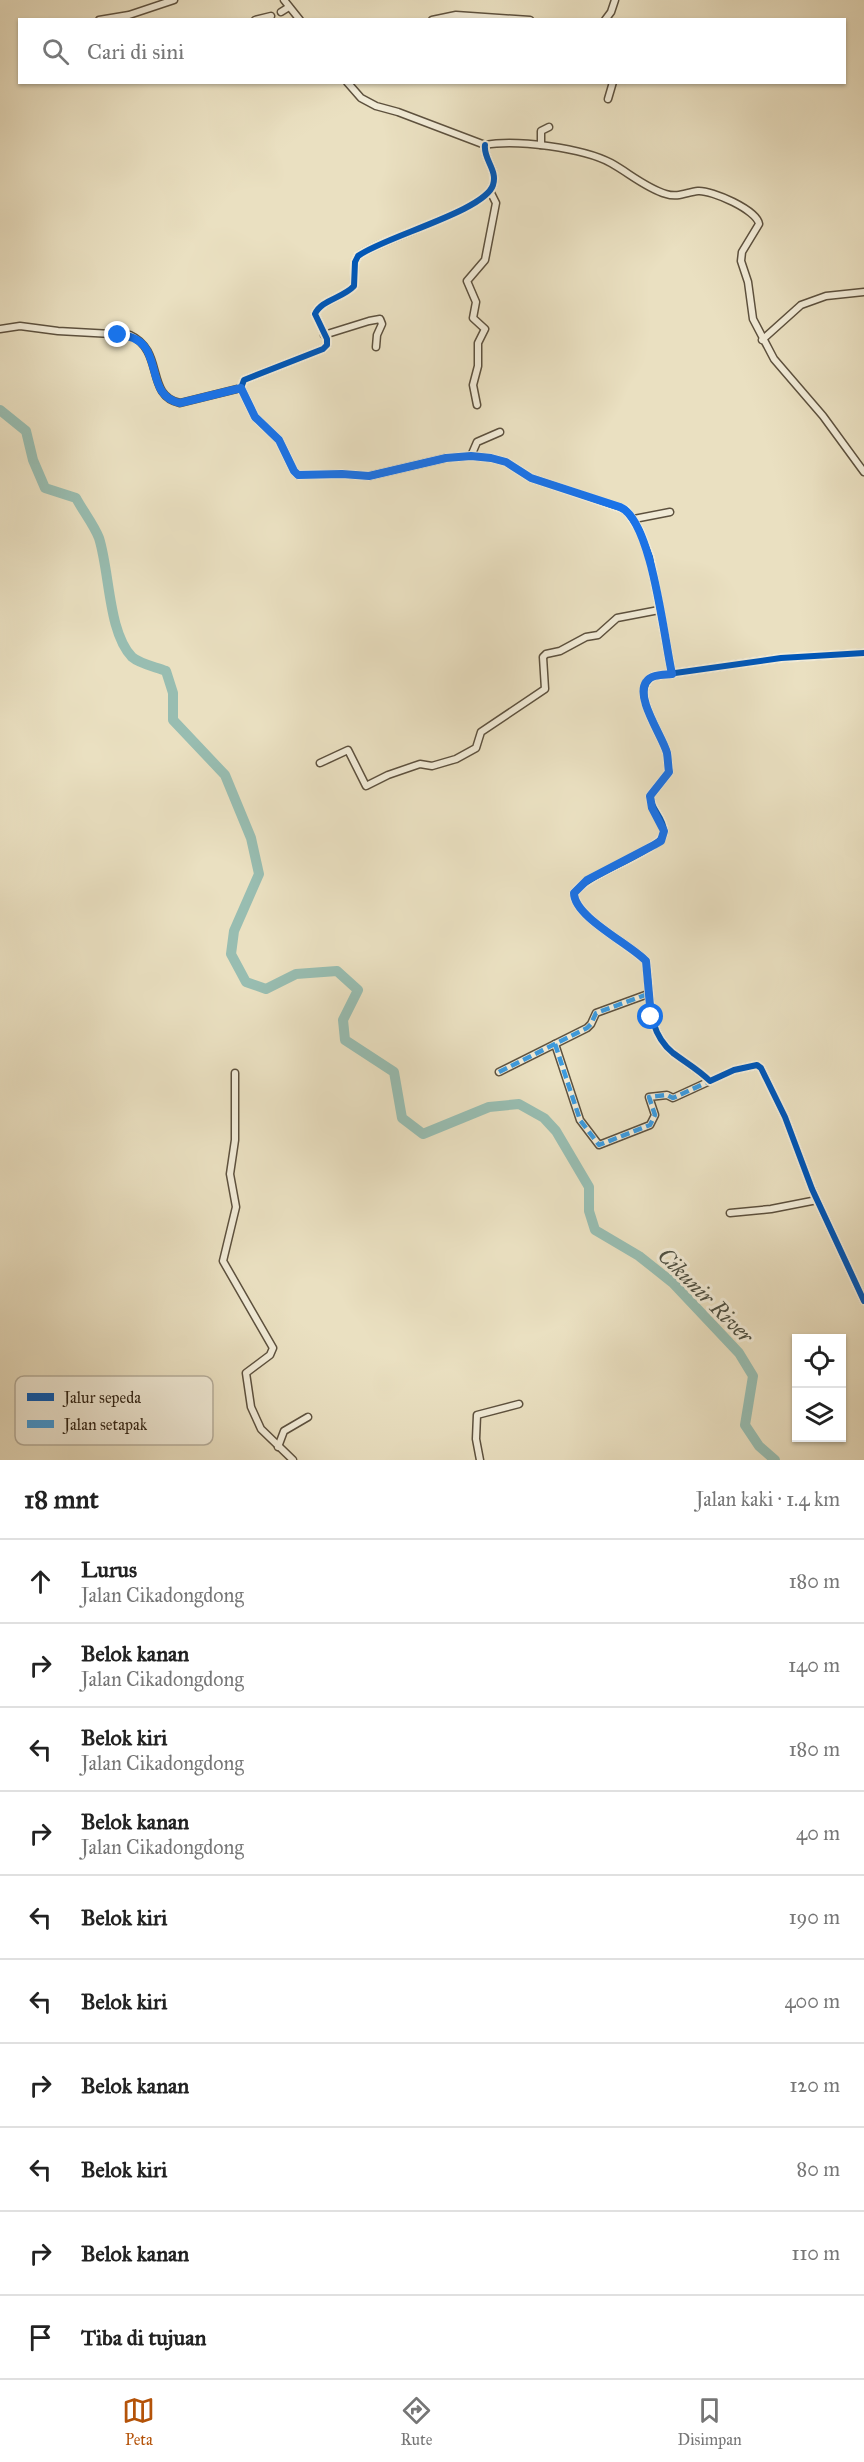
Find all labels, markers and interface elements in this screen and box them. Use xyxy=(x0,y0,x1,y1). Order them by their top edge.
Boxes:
search box xyxy=(18,18,846,84)
icon: search xyxy=(39,35,72,68)
text: Cari di sini xyxy=(87,38,184,65)
route end xyxy=(104,321,130,347)
route start xyxy=(637,1003,663,1029)
water label: Cikunir River xyxy=(652,1242,760,1350)
map controls xyxy=(792,1334,846,1442)
button: locate xyxy=(792,1334,846,1388)
legend xyxy=(15,1376,213,1445)
text: Jalur sepeda xyxy=(62,1388,141,1408)
button: layers xyxy=(792,1388,846,1442)
text: Jalan setapak xyxy=(62,1415,148,1435)
text: 18 mnt xyxy=(24,1483,99,1515)
text: Jalan kaki · 1.4 km xyxy=(696,1487,840,1511)
text: Lurus xyxy=(81,1556,137,1583)
icon: ahead xyxy=(24,1565,57,1598)
text: 180 m xyxy=(789,1569,840,1593)
text: Jalan Cikadongdong xyxy=(81,1583,244,1607)
text: Belok kanan xyxy=(81,1640,189,1667)
icon: right xyxy=(24,1649,57,1682)
text: 140 m xyxy=(788,1653,840,1677)
text: Jalan Cikadongdong xyxy=(81,1667,244,1691)
text: Belok kiri xyxy=(81,1724,167,1751)
icon: left xyxy=(24,1733,57,1766)
text: 180 m xyxy=(789,1737,840,1761)
text: Jalan Cikadongdong xyxy=(81,1751,244,1775)
text: Belok kanan xyxy=(81,1808,189,1835)
icon: right xyxy=(24,1817,57,1850)
text: 40 m xyxy=(796,1821,840,1845)
text: Jalan Cikadongdong xyxy=(81,1835,244,1859)
icon: left xyxy=(24,1901,57,1934)
text: Belok kiri xyxy=(81,1904,167,1931)
text: 190 m xyxy=(789,1905,840,1929)
icon: left xyxy=(24,1985,57,2018)
text: Belok kiri xyxy=(81,1988,167,2015)
text: 400 m xyxy=(784,1989,840,2013)
icon: right xyxy=(24,2069,57,2102)
text: Belok kanan xyxy=(81,2072,189,2099)
text: 120 m xyxy=(789,2073,840,2097)
icon: left xyxy=(24,2153,57,2186)
text: Belok kiri xyxy=(81,2156,167,2183)
text: 80 m xyxy=(797,2157,840,2181)
icon: right xyxy=(24,2237,57,2270)
text: Belok kanan xyxy=(81,2240,189,2267)
text: 110 m xyxy=(792,2241,840,2265)
icon: arrive xyxy=(24,2321,57,2354)
text: Tiba di tujuan xyxy=(81,2324,206,2351)
tab: Peta xyxy=(122,2394,155,2449)
tab: Rute xyxy=(400,2394,433,2449)
tab: Disimpan xyxy=(678,2394,742,2449)

